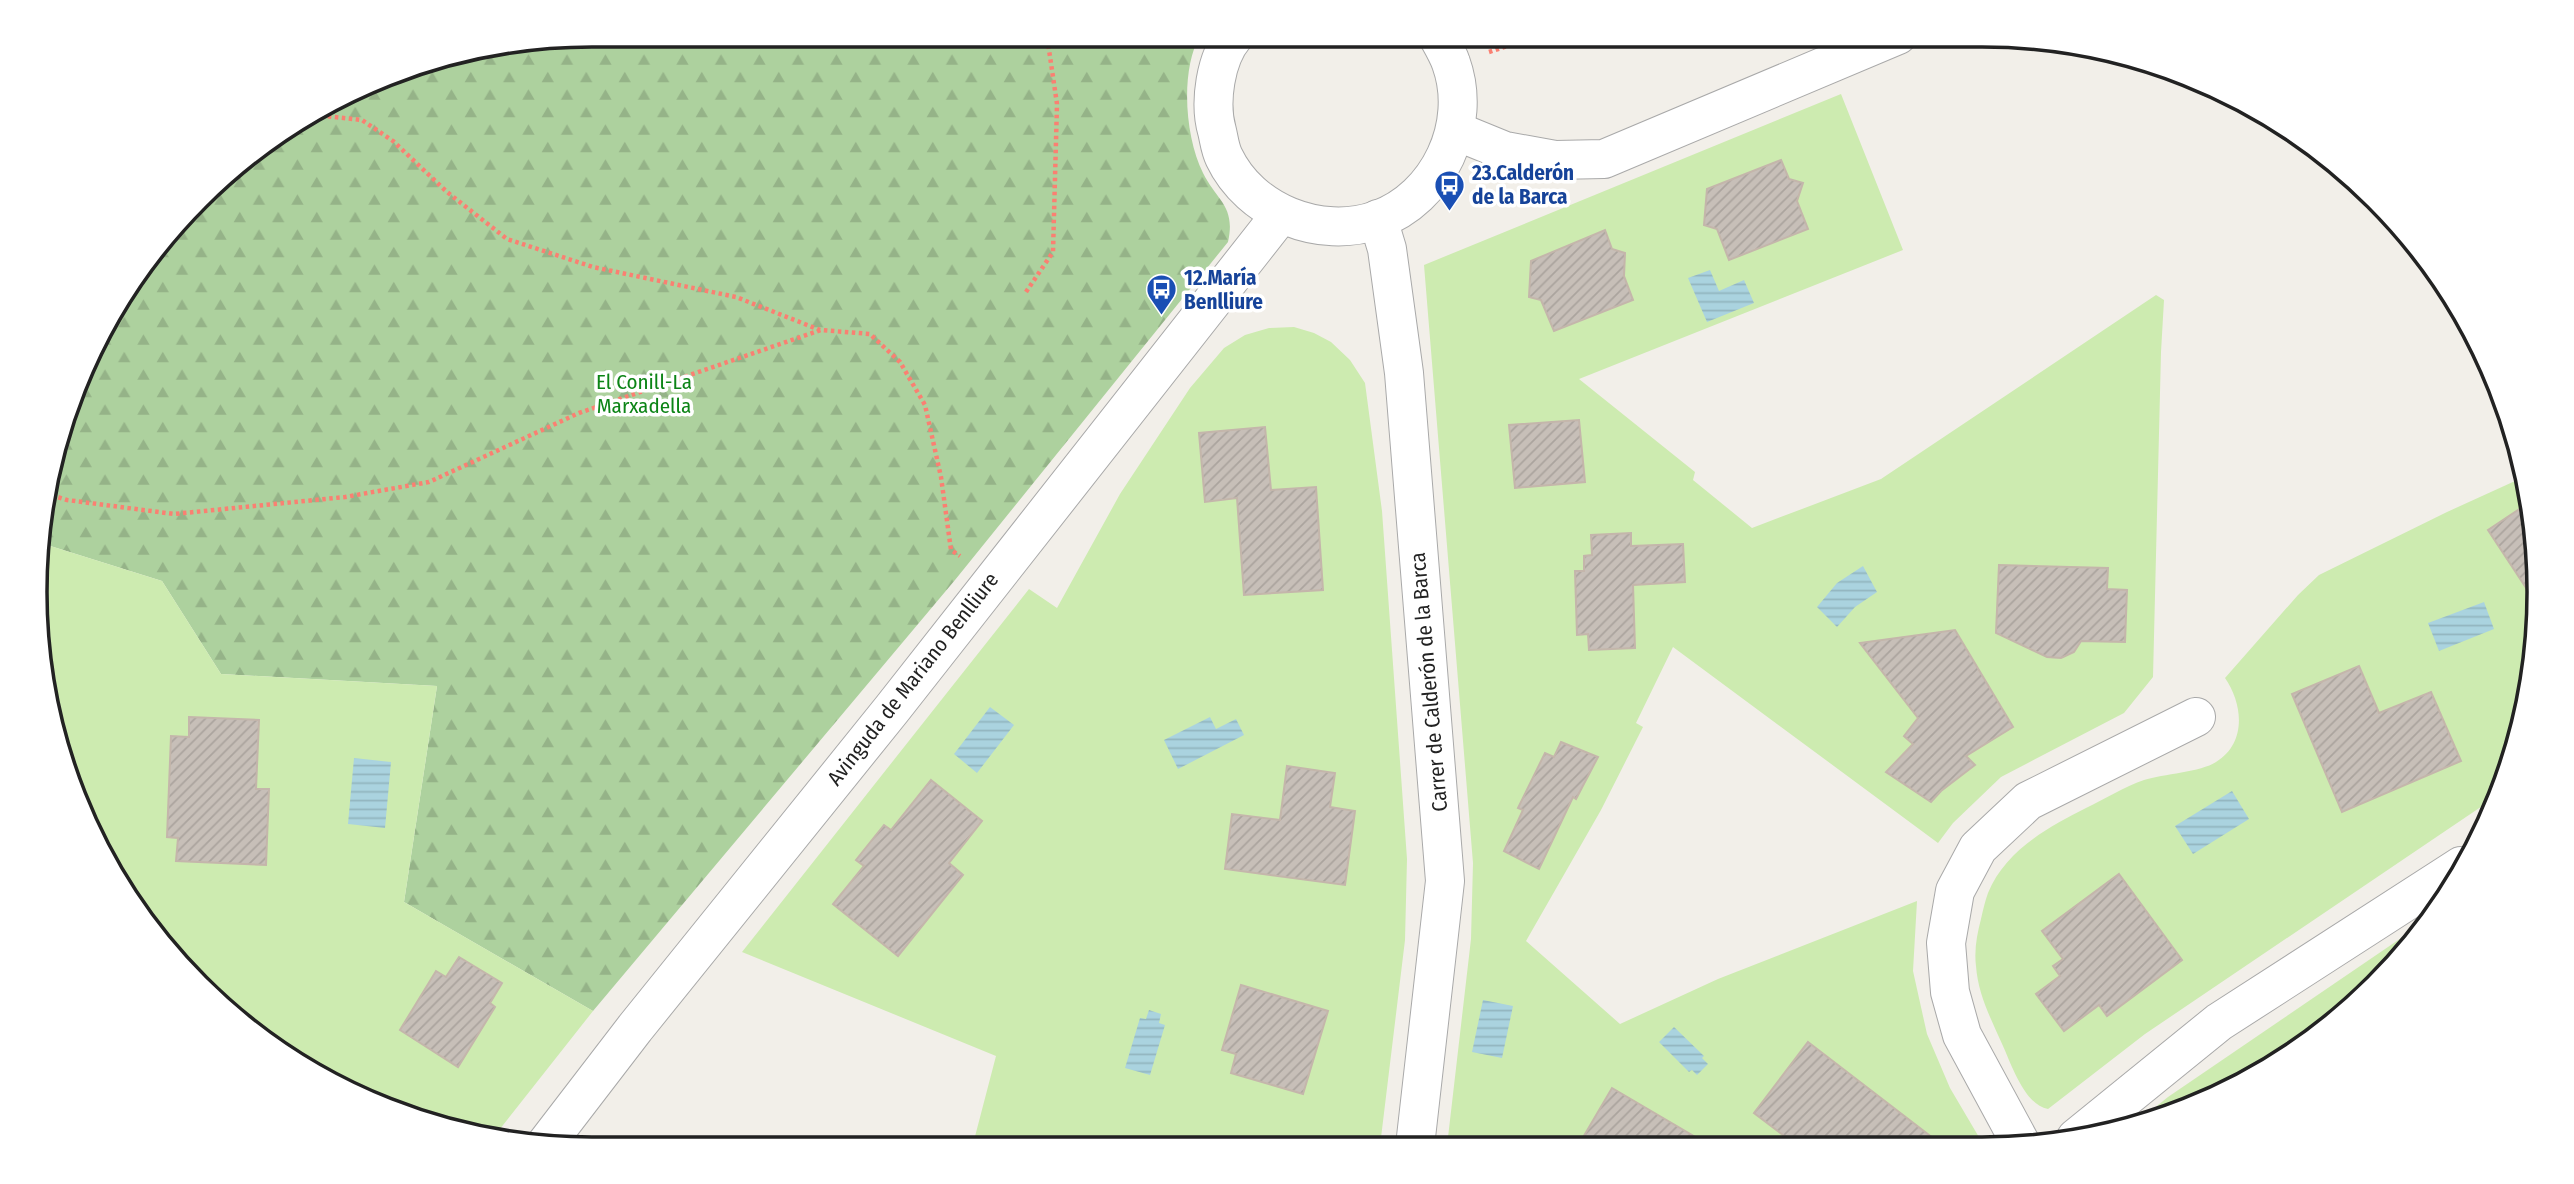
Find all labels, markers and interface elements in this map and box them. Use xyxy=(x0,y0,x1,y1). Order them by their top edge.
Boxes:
place label: 23.Calderón de la Barca xyxy=(1471,160,1574,210)
bus stop icon: 23.Calderón de la Barca xyxy=(1432,168,1466,212)
place label: 12.María Benlliure xyxy=(1184,265,1263,315)
bus stop icon: 12.María Benlliure xyxy=(1144,273,1178,317)
park label: El Conill-La Marxadella xyxy=(596,369,692,419)
street label: Carrer de Calderón de la Barca xyxy=(1405,551,1453,813)
street label: Avinguda de Mariano Benlliure xyxy=(822,567,1004,791)

